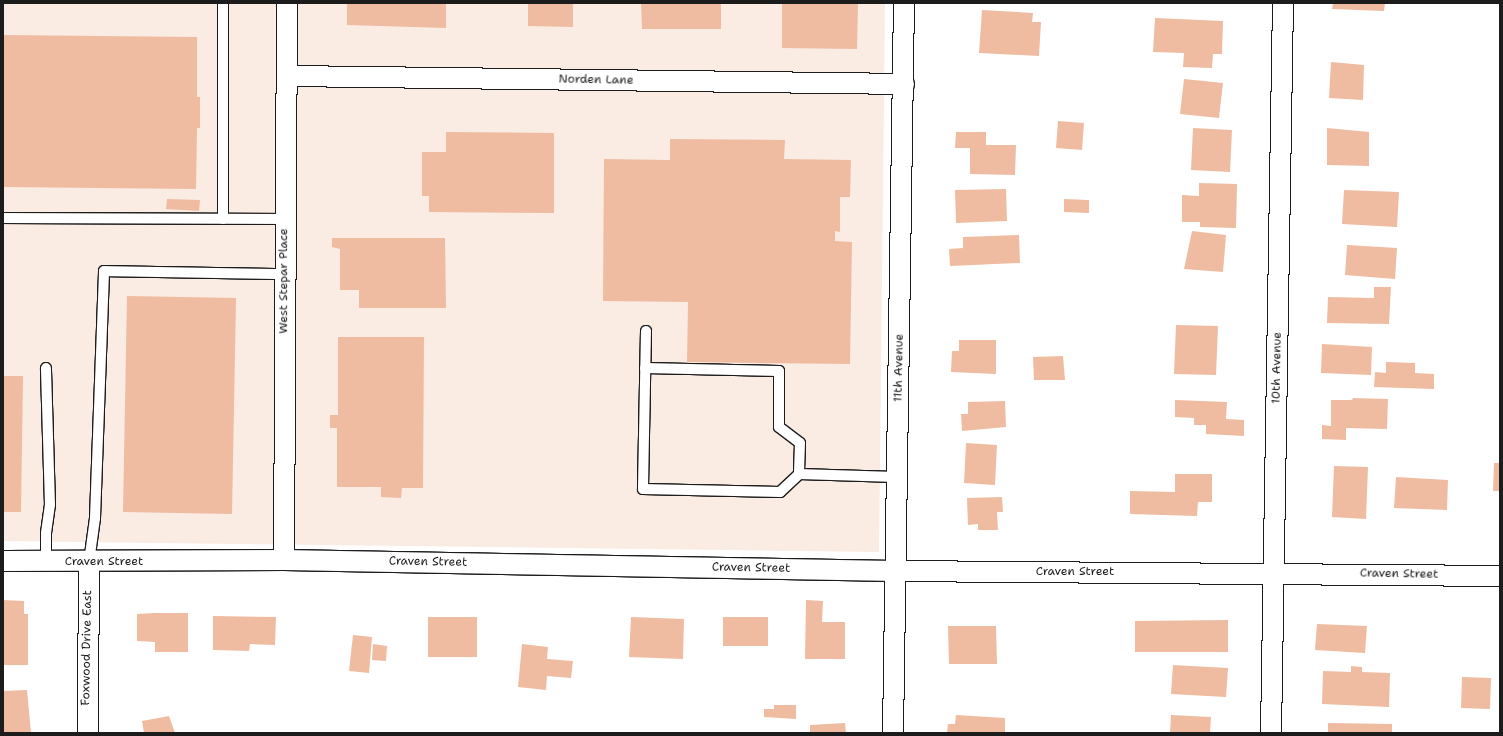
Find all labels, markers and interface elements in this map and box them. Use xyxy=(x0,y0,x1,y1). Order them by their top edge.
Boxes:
street label: Norden Lane xyxy=(558,72,634,88)
street label: West Stepar Place xyxy=(277,228,291,334)
street label: 10th Avenue xyxy=(1269,332,1285,404)
street label: 11th Avenue xyxy=(891,334,907,402)
street label: Craven Street xyxy=(389,554,467,570)
street label: Craven Street xyxy=(65,555,143,569)
street label: Craven Street xyxy=(712,560,790,576)
street label: Craven Street xyxy=(1036,565,1114,579)
street label: Craven Street xyxy=(1360,566,1438,582)
street label: Foxwood Drive East xyxy=(79,590,95,706)

